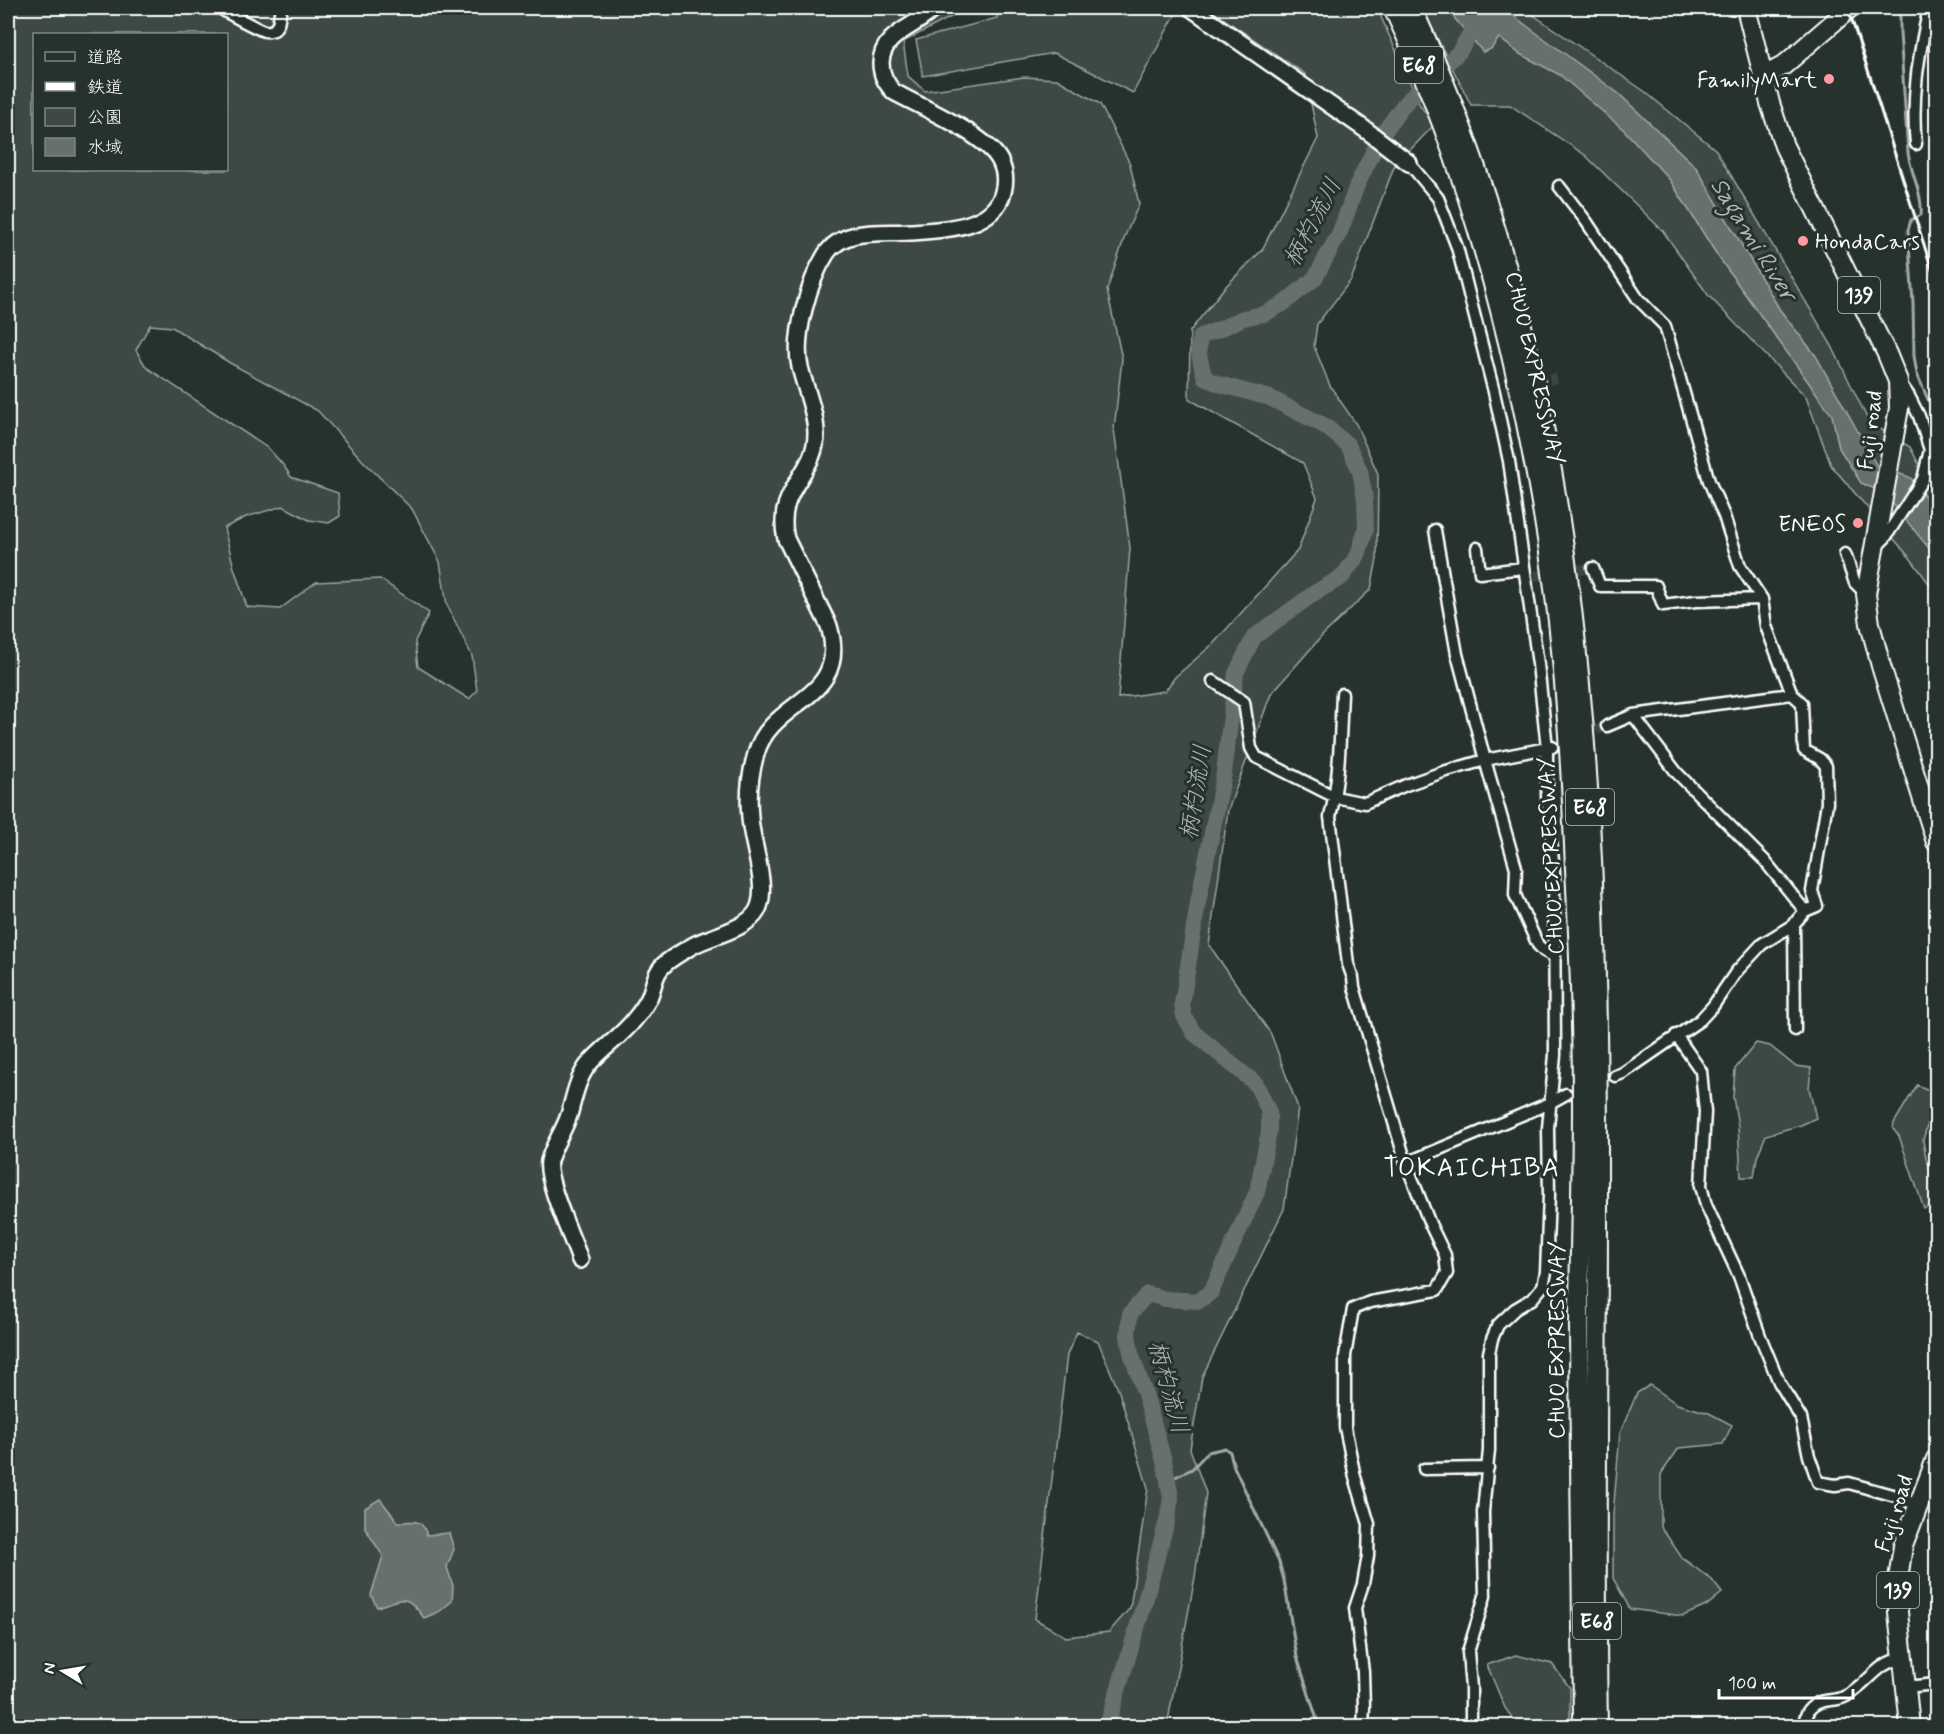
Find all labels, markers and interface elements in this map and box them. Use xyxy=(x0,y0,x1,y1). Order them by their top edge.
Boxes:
legend xyxy=(33,33,228,171)
text: 道路 xyxy=(87,46,123,70)
road number: E68 xyxy=(1395,47,1443,83)
place label: FamilyMart xyxy=(1697,67,1817,95)
marker: FamilyMart xyxy=(1822,72,1836,86)
text: 鉄道 xyxy=(87,76,123,100)
text: 公園 xyxy=(87,106,123,130)
text: 水域 xyxy=(87,136,123,160)
water label: Sagami River xyxy=(1700,172,1805,312)
water label: 柄杓流川 xyxy=(1277,173,1350,272)
place label: HondaCars xyxy=(1815,229,1920,257)
marker: HondaCars xyxy=(1796,234,1810,248)
street label: CHUO EXPRESSWAY xyxy=(1498,269,1570,468)
road number: 139 xyxy=(1838,277,1880,313)
street label: Fuji road xyxy=(1852,389,1891,472)
place label: ENEOS xyxy=(1778,511,1846,539)
marker: ENEOS xyxy=(1851,516,1865,530)
water label: 柄杓流川 xyxy=(1174,742,1219,842)
street label: CHUO EXPRESSWAY xyxy=(1533,756,1571,955)
road number: E68 xyxy=(1566,789,1614,825)
district label: TOKAICHIBA xyxy=(1383,1152,1561,1186)
street label: CHUO EXPRESSWAY xyxy=(1544,1241,1572,1439)
water label: 柄杓流川 xyxy=(1140,1337,1195,1438)
street label: Fuji road xyxy=(1869,1471,1921,1556)
road number: 139 xyxy=(1877,1572,1919,1608)
road number: E68 xyxy=(1573,1603,1621,1639)
north arrow xyxy=(33,1641,93,1701)
text: N xyxy=(38,1661,61,1676)
scale bar xyxy=(1719,1662,1852,1700)
text: 100 m xyxy=(1728,1672,1776,1696)

